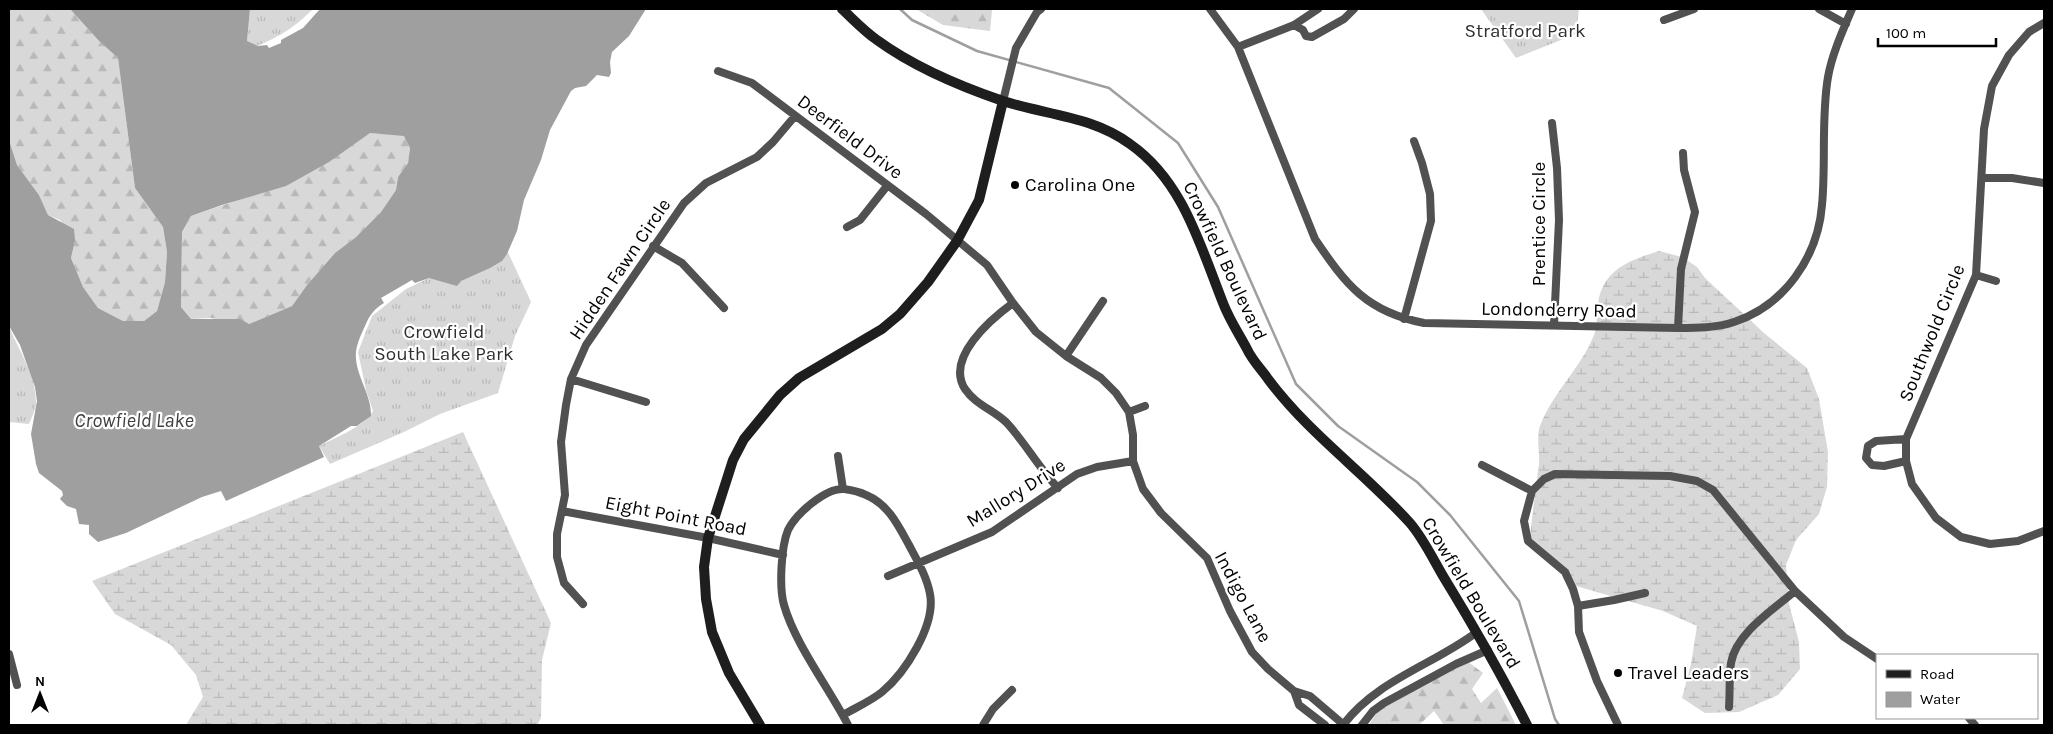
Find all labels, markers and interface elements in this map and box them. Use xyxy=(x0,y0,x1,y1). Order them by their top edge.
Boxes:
scale bar xyxy=(1878,15,1996,47)
park label: Stratford Park xyxy=(1464,20,1586,42)
text: 100 m xyxy=(1886,24,1926,42)
street label: Deerfield Drive xyxy=(793,90,907,184)
street label: Prentice Circle xyxy=(1528,162,1550,286)
place label: Carolina One xyxy=(1025,174,1135,196)
street label: Crowfield Boulevard xyxy=(1179,178,1271,344)
marker: Carolina One xyxy=(1009,179,1021,191)
street label: Hidden Fawn Circle xyxy=(565,194,675,344)
street label: Southwold Circle xyxy=(1894,261,1970,405)
street label: Londonderry Road xyxy=(1481,298,1637,322)
park label: Crowfield South Lake Park xyxy=(374,321,514,365)
water label: Crowfield Lake xyxy=(74,409,194,432)
street label: Mallory Drive xyxy=(963,454,1069,532)
street label: Eight Point Road xyxy=(603,491,749,541)
street label: Crowfield Boulevard xyxy=(1417,513,1525,673)
street label: Indigo Lane xyxy=(1210,548,1276,646)
legend xyxy=(1876,654,2038,719)
place label: Travel Leaders xyxy=(1628,662,1750,684)
text: Road xyxy=(1920,665,1955,683)
marker: Travel Leaders xyxy=(1612,667,1624,679)
north arrow xyxy=(15,669,65,719)
text: N xyxy=(35,673,45,690)
text: Water xyxy=(1920,690,1961,708)

